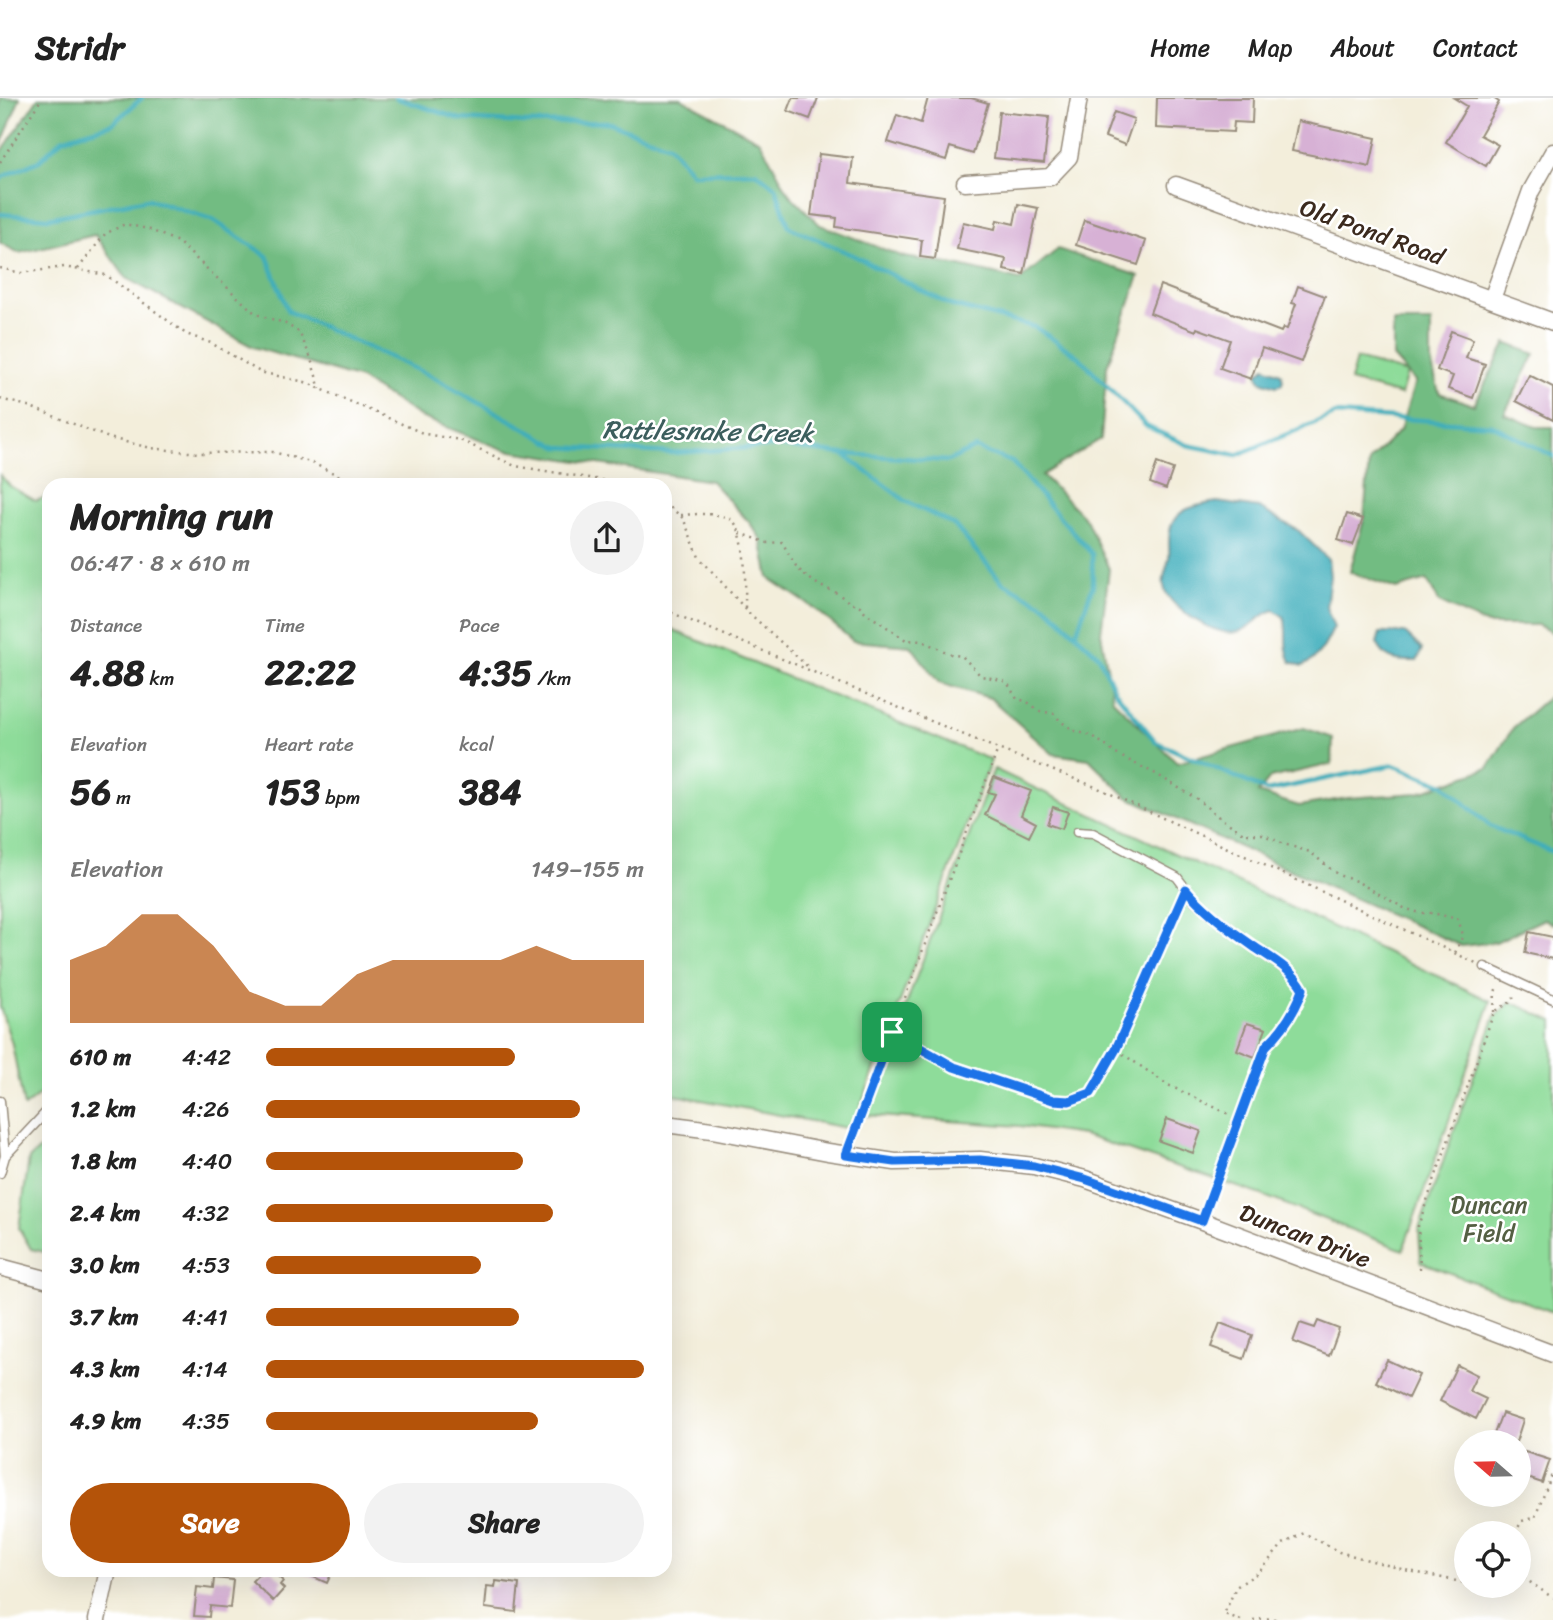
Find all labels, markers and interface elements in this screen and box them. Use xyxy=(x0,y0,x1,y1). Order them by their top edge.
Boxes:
text: Stridr xyxy=(35,19,124,77)
text: Home xyxy=(1150,27,1210,69)
text: Map xyxy=(1248,27,1292,69)
text: About xyxy=(1330,27,1395,69)
text: Contact xyxy=(1433,27,1518,69)
street label: Old Pond Road xyxy=(1294,186,1452,278)
water label: Rattlesnake Creek xyxy=(602,406,816,456)
text: Morning run xyxy=(70,483,273,550)
button: share xyxy=(570,501,644,575)
text: 06:47 · 8 × 610 m xyxy=(70,543,250,584)
text: Distance xyxy=(70,609,142,642)
text: Time xyxy=(265,609,305,642)
text: Pace xyxy=(459,609,500,642)
text: 4.88 xyxy=(70,642,145,704)
text: 22:22 xyxy=(265,642,356,704)
text: 4:35 xyxy=(459,642,532,704)
text: km xyxy=(145,662,174,695)
text: /km xyxy=(532,662,571,695)
text: Elevation xyxy=(70,728,147,761)
text: Heart rate xyxy=(265,728,354,761)
text: kcal xyxy=(459,728,494,761)
text: 56 xyxy=(70,761,111,823)
text: 153 xyxy=(265,761,320,823)
text: 384 xyxy=(459,761,522,823)
text: m xyxy=(111,781,131,814)
text: bpm xyxy=(320,781,360,814)
text: Elevation xyxy=(70,849,163,890)
text: 149–155 m xyxy=(531,849,644,890)
pin xyxy=(862,1002,922,1062)
icon: arrive xyxy=(873,1013,911,1051)
text: 610 m xyxy=(70,1037,131,1078)
text: 4:42 xyxy=(182,1037,231,1078)
text: 1.2 km xyxy=(70,1089,136,1130)
text: 4:26 xyxy=(182,1089,230,1130)
text: 1.8 km xyxy=(70,1141,137,1182)
text: 4:40 xyxy=(182,1141,232,1182)
park label: Duncan Field xyxy=(1450,1184,1528,1254)
street label: Duncan Drive xyxy=(1233,1192,1377,1280)
text: 2.4 km xyxy=(70,1193,140,1234)
text: 4:32 xyxy=(182,1193,229,1234)
text: 3.0 km xyxy=(70,1245,140,1286)
text: 4:53 xyxy=(182,1245,230,1286)
text: 3.7 km xyxy=(70,1297,139,1338)
text: 4:41 xyxy=(182,1297,228,1338)
text: 4.3 km xyxy=(70,1349,140,1390)
text: 4:14 xyxy=(182,1349,228,1390)
text: 4.9 km xyxy=(70,1401,141,1442)
text: 4:35 xyxy=(182,1401,230,1442)
north arrow xyxy=(1454,1430,1531,1507)
map controls xyxy=(1454,1430,1531,1598)
button: Save xyxy=(70,1483,350,1563)
button: Share xyxy=(364,1483,644,1563)
button: locate xyxy=(1454,1521,1531,1598)

